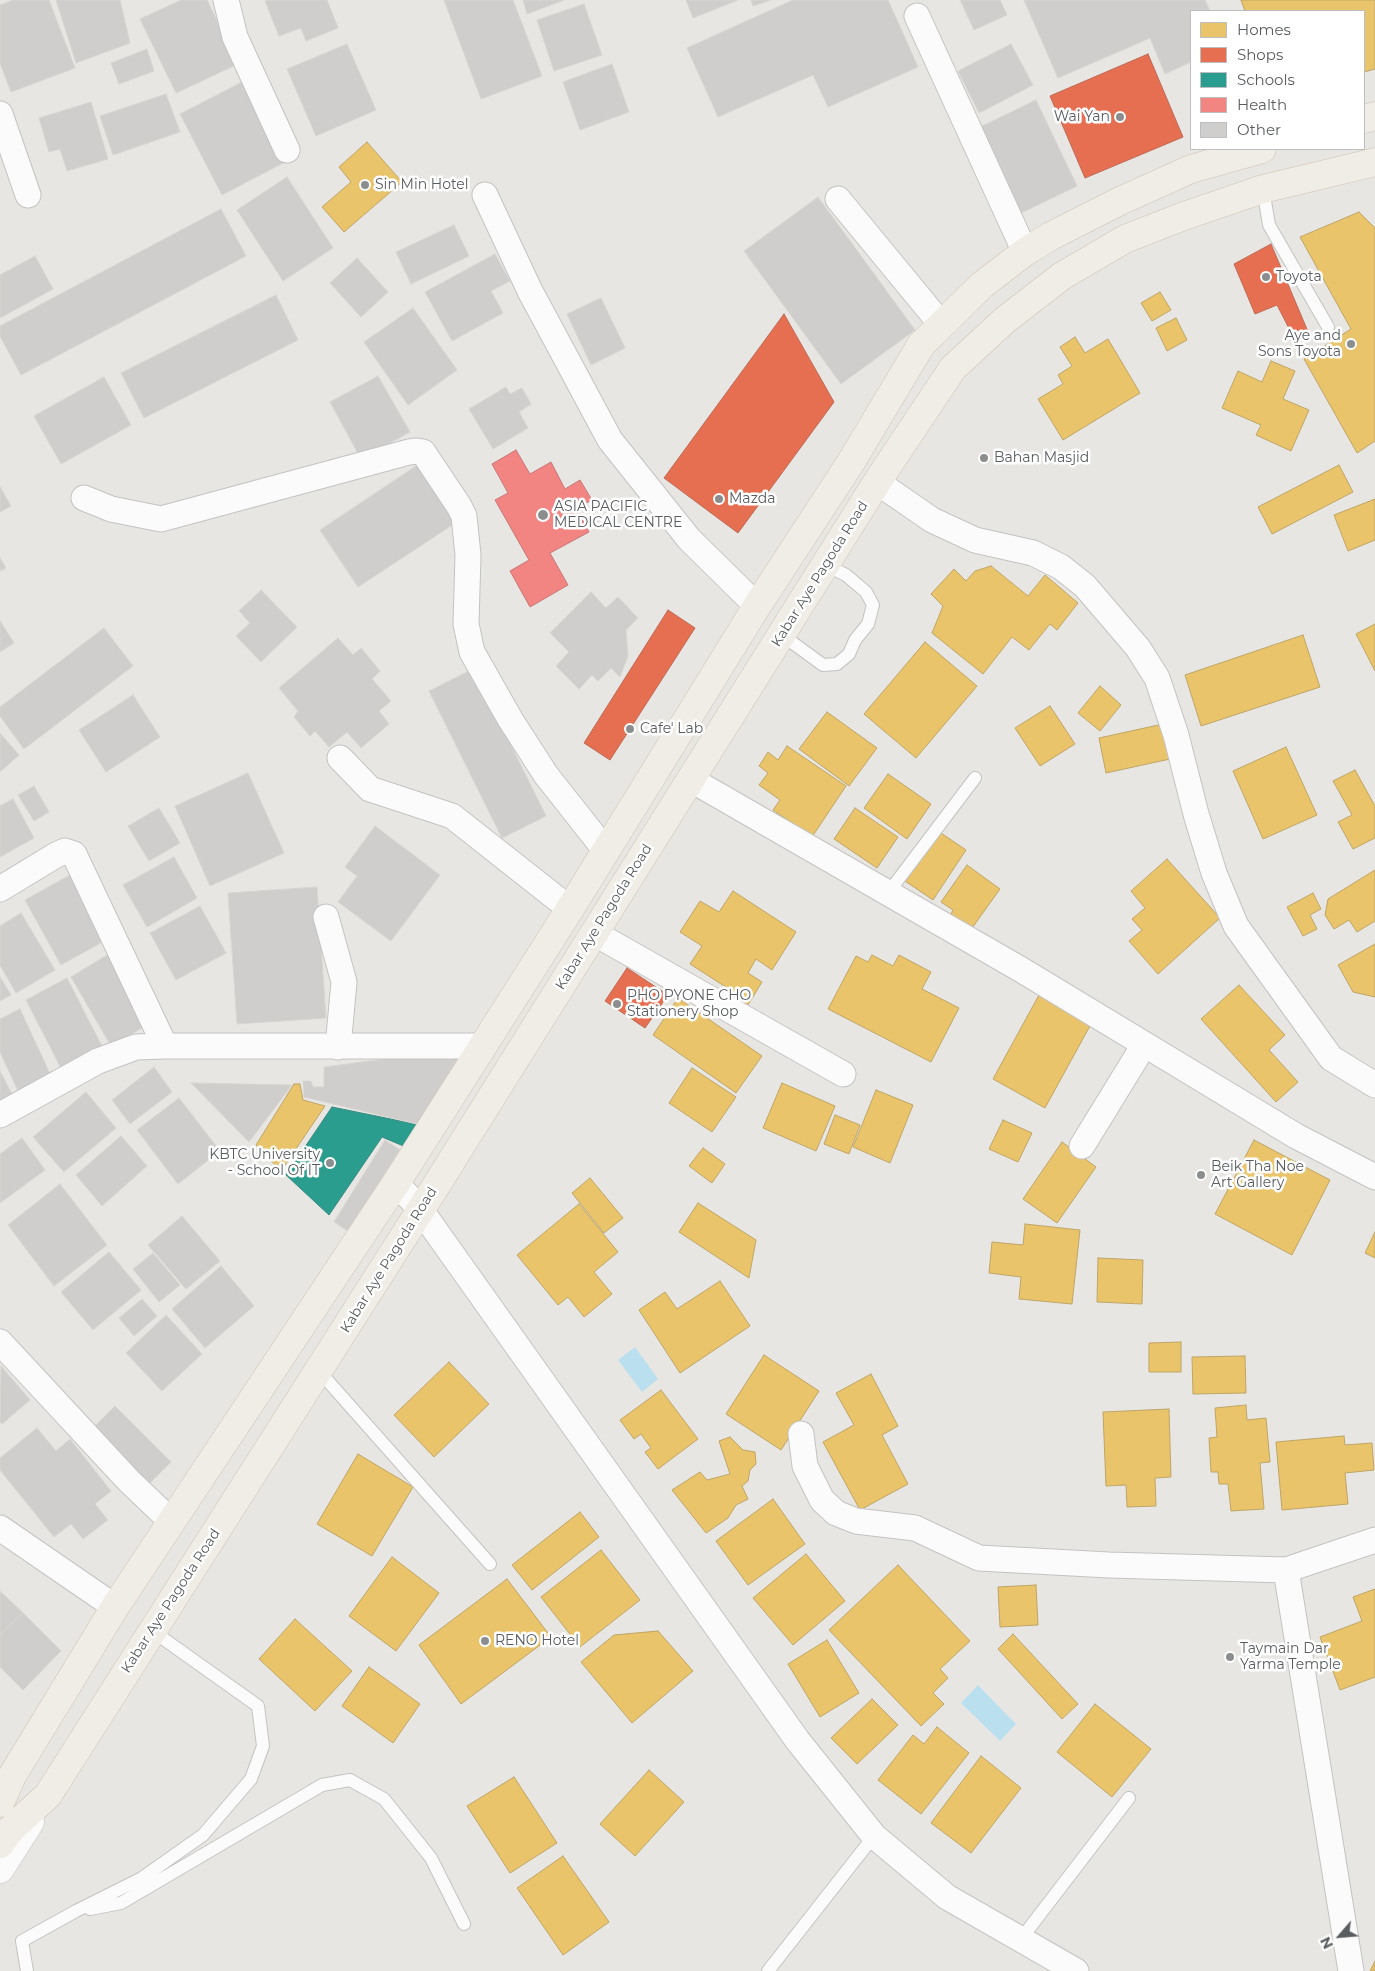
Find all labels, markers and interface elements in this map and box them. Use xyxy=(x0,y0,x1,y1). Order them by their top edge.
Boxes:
legend xyxy=(1190,10,1365,150)
text: Homes xyxy=(1237,20,1291,39)
text: Shops xyxy=(1237,45,1283,64)
text: Schools xyxy=(1237,70,1295,89)
text: Health xyxy=(1237,95,1287,114)
place label: Wai Yan xyxy=(1054,109,1110,125)
marker: Wai Yan xyxy=(1114,111,1126,123)
text: Other xyxy=(1237,120,1281,139)
place label: Sin Min Hotel xyxy=(375,177,469,193)
marker: Sin Min Hotel xyxy=(359,179,371,191)
place label: Toyota xyxy=(1276,269,1322,285)
marker: Toyota xyxy=(1260,271,1272,283)
place label: Aye and Sons Toyota xyxy=(1258,328,1341,361)
marker: Aye and Sons Toyota xyxy=(1345,338,1357,350)
place label: Bahan Masjid xyxy=(994,450,1089,466)
marker: Bahan Masjid xyxy=(978,452,990,464)
place label: Mazda xyxy=(729,491,775,507)
marker: Mazda xyxy=(713,493,725,505)
street label: Kabar Aye Pagoda Road xyxy=(768,498,872,650)
place label: ASIA PACIFIC MEDICAL CENTRE xyxy=(554,499,682,532)
marker: ASIA PACIFIC MEDICAL CENTRE xyxy=(536,508,550,522)
place label: Cafe' Lab xyxy=(640,721,703,737)
marker: Cafe' Lab xyxy=(624,723,636,735)
street label: Kabar Aye Pagoda Road xyxy=(552,841,656,993)
place label: PHO PYONE CHO Stationery Shop xyxy=(627,988,751,1020)
marker: PHO PYONE CHO Stationery Shop xyxy=(611,998,623,1010)
place label: KBTC University - School Of IT xyxy=(209,1147,320,1180)
marker: KBTC University - School Of IT xyxy=(324,1157,336,1169)
place label: Beik Tha Noe Art Gallery xyxy=(1211,1159,1304,1192)
marker: Beik Tha Noe Art Gallery xyxy=(1195,1169,1207,1181)
street label: Kabar Aye Pagoda Road xyxy=(337,1184,441,1336)
street label: Kabar Aye Pagoda Road xyxy=(118,1526,224,1676)
place label: RENO Hotel xyxy=(495,1633,579,1649)
marker: RENO Hotel xyxy=(479,1635,491,1647)
place label: Taymain Dar Yarma Temple xyxy=(1240,1641,1341,1674)
marker: Taymain Dar Yarma Temple xyxy=(1224,1651,1236,1663)
north arrow xyxy=(1315,1911,1365,1961)
text: N xyxy=(1316,1934,1337,1952)

